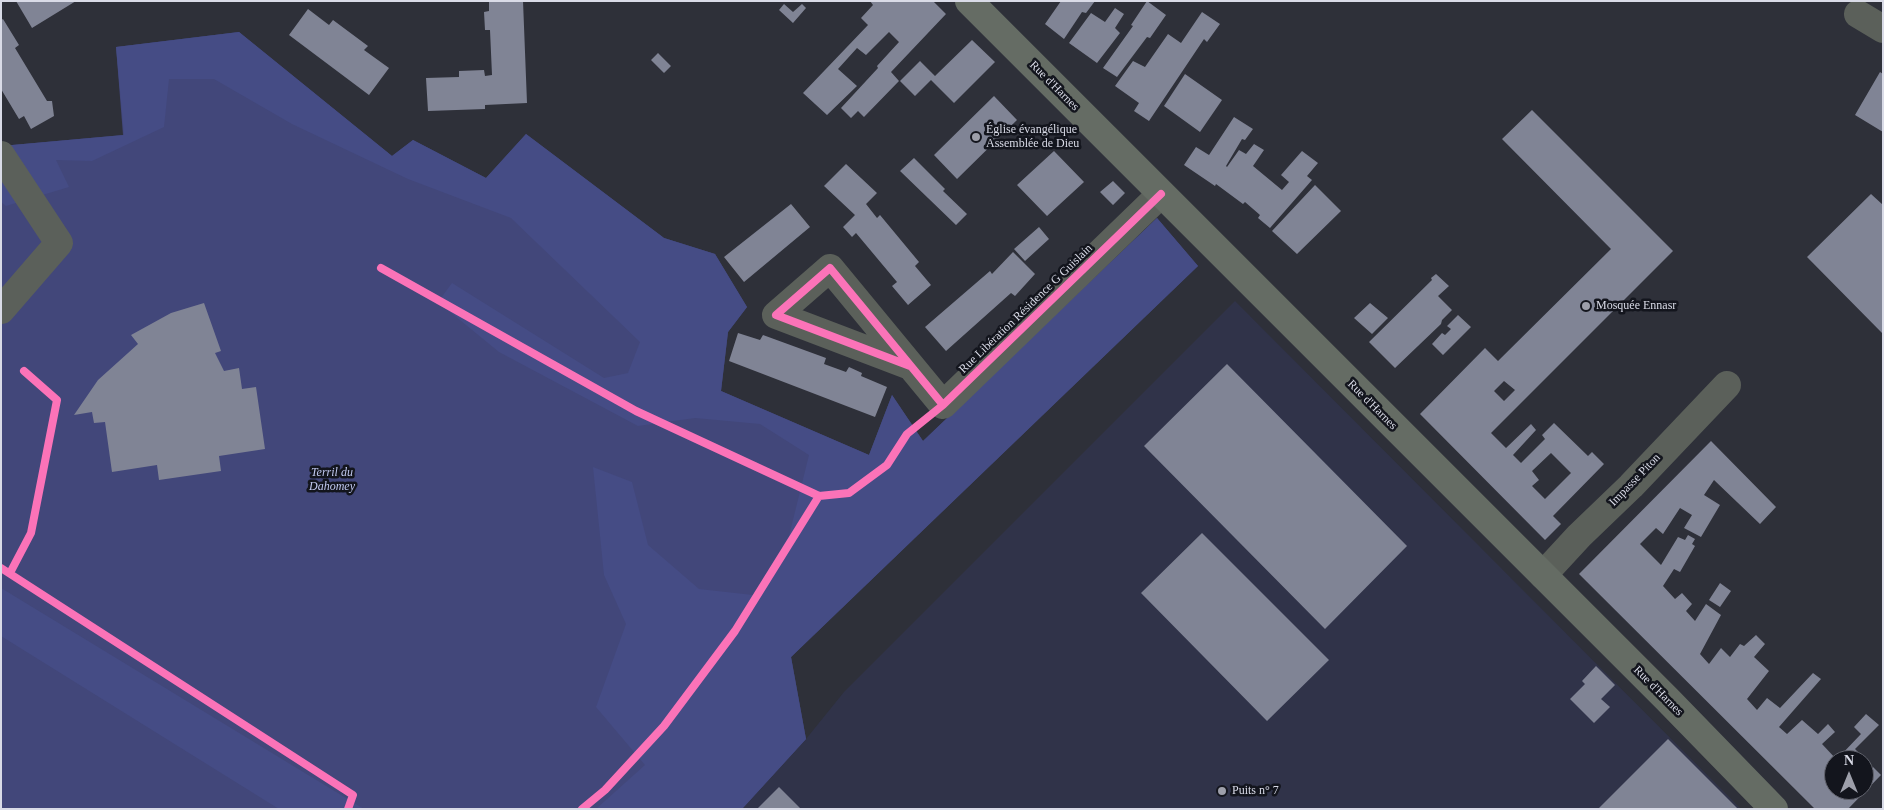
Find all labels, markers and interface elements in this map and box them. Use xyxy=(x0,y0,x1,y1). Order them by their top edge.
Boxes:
street label: Rue d'Harnes xyxy=(1026,58,1082,114)
place label: Église évangélique Assemblée de Dieu xyxy=(986,123,1079,151)
marker: Église évangélique Assemblée de Dieu xyxy=(970,131,982,143)
street label: Rue Libération Résidence G Guislain xyxy=(956,241,1096,377)
place label: Mosquée Ennasr xyxy=(1596,299,1676,313)
marker: Mosquée Ennasr xyxy=(1580,300,1592,312)
street label: Rue d'Harnes xyxy=(1344,377,1400,433)
street label: Impasse Piton xyxy=(1606,451,1664,509)
park label: Terril du Dahomey xyxy=(309,466,355,494)
street label: Rue d'Harnes xyxy=(1630,663,1686,719)
north arrow xyxy=(1824,750,1874,800)
text: N xyxy=(1844,753,1854,768)
place label: Puits n° 7 xyxy=(1232,784,1279,798)
marker: Puits n° 7 xyxy=(1216,785,1228,797)

